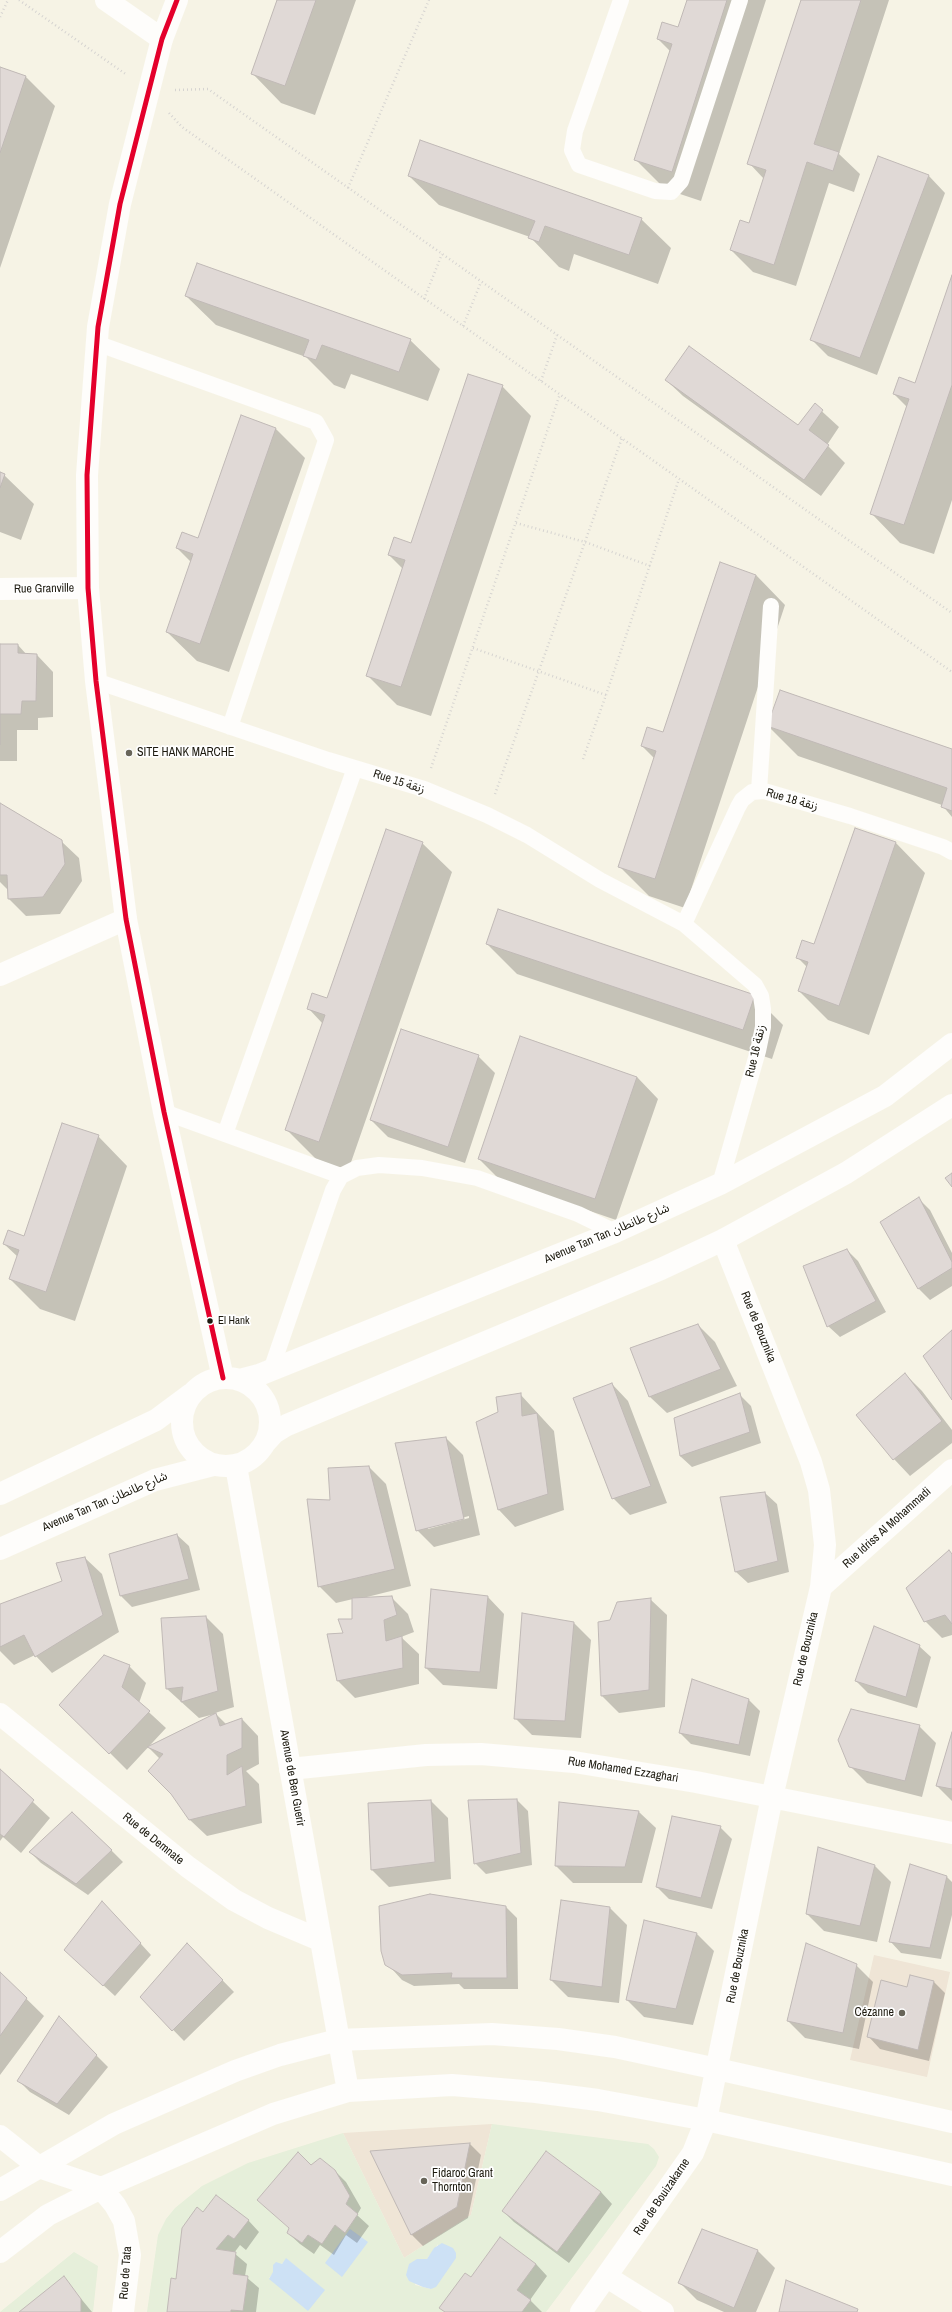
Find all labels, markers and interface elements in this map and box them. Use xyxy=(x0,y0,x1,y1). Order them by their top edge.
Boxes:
street label: Rue Granville xyxy=(14,581,74,597)
place label: SITE HANK MARCHE xyxy=(137,746,234,760)
marker: SITE HANK MARCHE xyxy=(124,748,134,758)
street label: Rue 15 زنقة xyxy=(371,767,427,797)
street label: Rue 18 زنقة xyxy=(764,786,820,814)
street label: Rue 16 زنقة xyxy=(743,1023,769,1079)
street label: Avenue Tan Tan شارع طانطان xyxy=(542,1201,672,1267)
street label: Rue de Bouznika xyxy=(737,1289,779,1365)
place label: El Hank xyxy=(218,1314,250,1328)
marker: El Hank xyxy=(205,1316,215,1326)
street label: Avenue Tan Tan شارع طانطان xyxy=(40,1469,170,1535)
street label: Rue Idriss Al Mohammadi xyxy=(840,1485,934,1571)
street label: Rue de Bouznika xyxy=(790,1611,822,1687)
street label: Avenue de Ben Guerir xyxy=(276,1729,308,1827)
street label: Rue Mohamed Ezzaghari xyxy=(567,1754,679,1786)
street label: Rue de Demnate xyxy=(120,1810,186,1868)
street label: Rue de Bouznika xyxy=(724,1928,752,2004)
place label: Cézanne xyxy=(855,2006,894,2020)
marker: Cézanne xyxy=(897,2008,907,2018)
street label: Rue de Bouizakarne xyxy=(631,2156,693,2238)
place label: Fidaroc Grant Thornton xyxy=(432,2167,493,2195)
marker: Fidaroc Grant Thornton xyxy=(419,2176,429,2186)
street label: Rue de Tata xyxy=(117,2246,135,2300)

